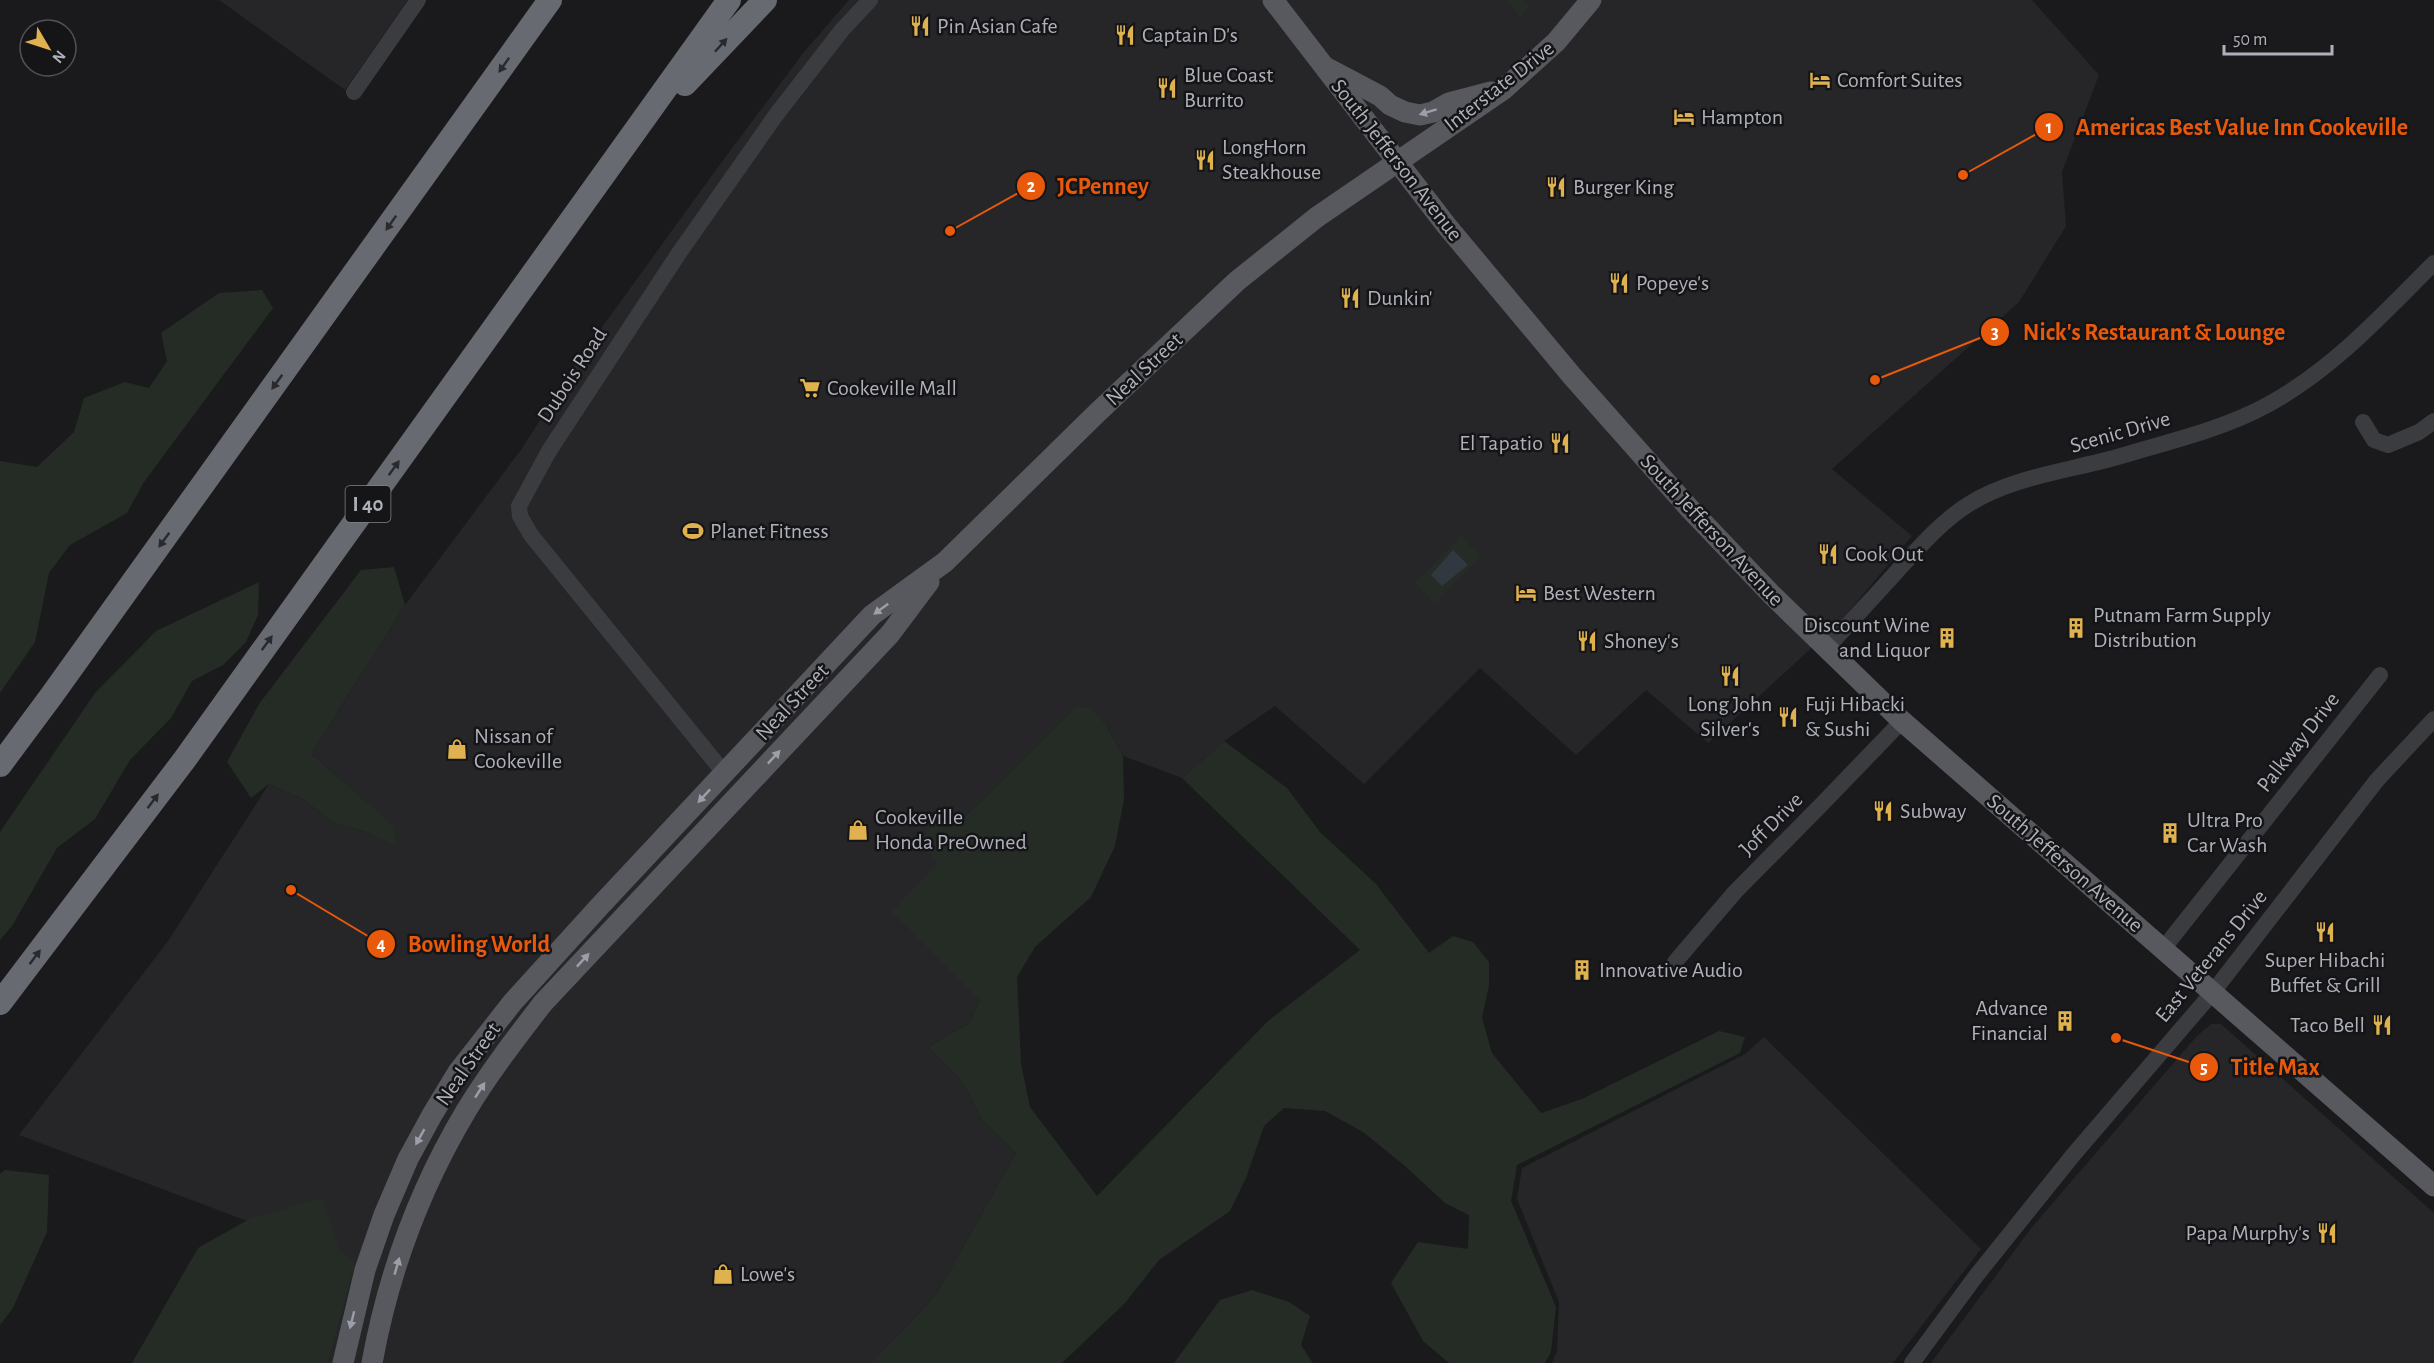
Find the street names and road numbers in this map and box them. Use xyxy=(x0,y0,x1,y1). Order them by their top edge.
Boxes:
street label: Interstate Drive xyxy=(1440,37,1558,135)
street label: South Jefferson Avenue xyxy=(1327,75,1467,245)
street label: Dubois Road xyxy=(533,324,611,426)
street label: Neal Street xyxy=(1101,328,1187,410)
street label: Scenic Drive xyxy=(2067,407,2173,457)
street label: South Jefferson Avenue xyxy=(1636,450,1788,610)
road number: I 40 xyxy=(346,486,391,522)
street label: Neal Street xyxy=(751,659,833,745)
street label: Palkway Drive xyxy=(2253,688,2343,796)
street label: Joff Drive xyxy=(1735,788,1807,860)
street label: South Jefferson Avenue xyxy=(1983,790,2147,936)
street label: East Veterans Drive xyxy=(2151,886,2271,1026)
street label: Neal Street xyxy=(432,1018,504,1110)

